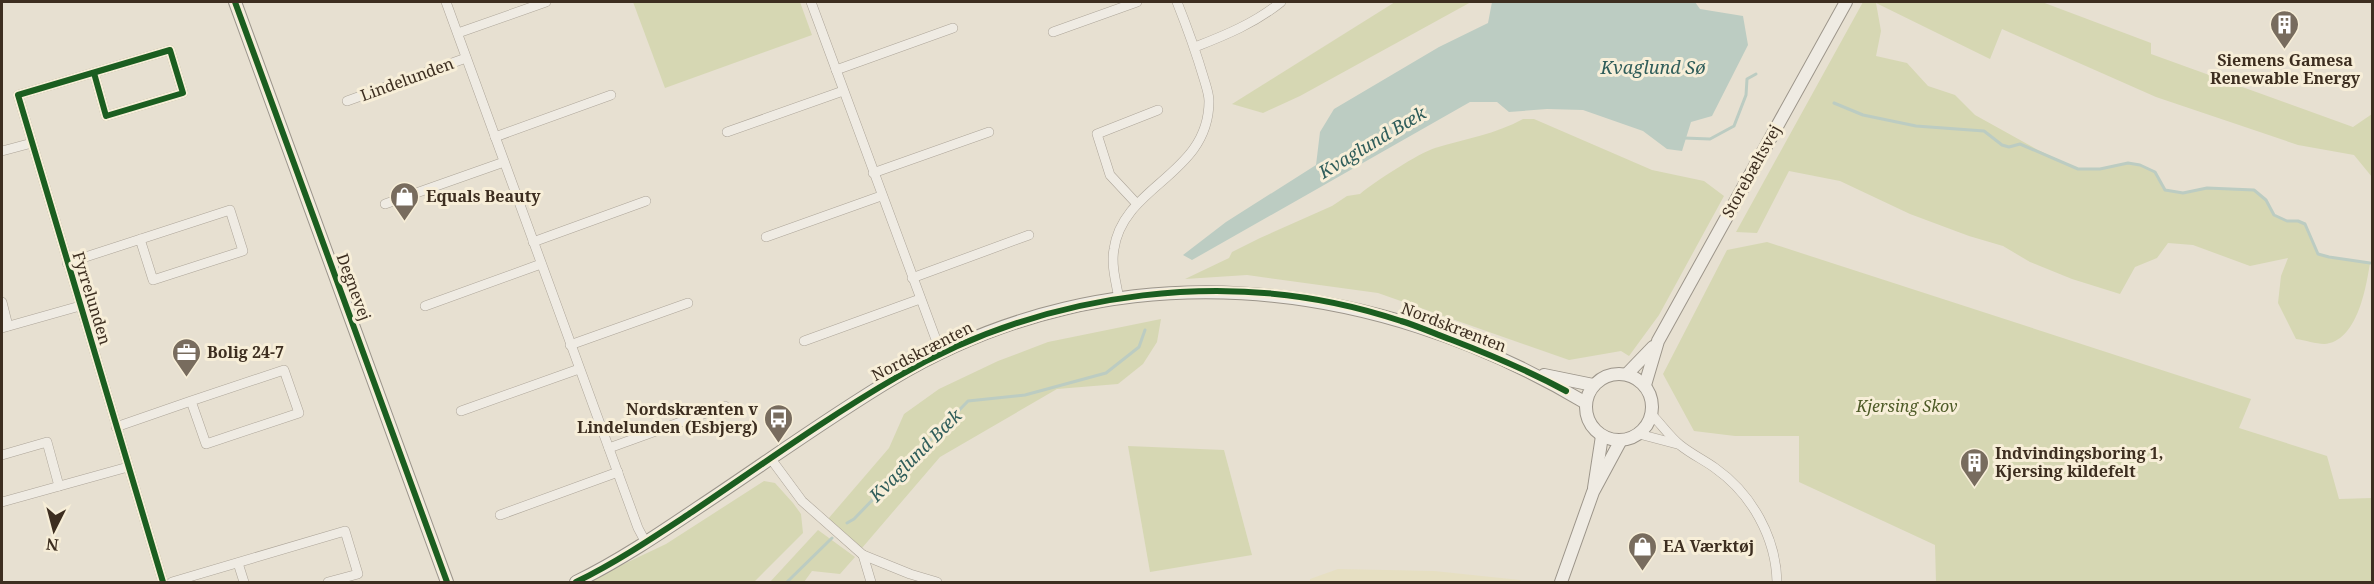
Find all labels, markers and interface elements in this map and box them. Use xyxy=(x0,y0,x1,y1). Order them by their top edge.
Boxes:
building icon: Siemens Gamesa Renewable Energy xyxy=(2269,9,2301,51)
place label: Siemens Gamesa Renewable Energy xyxy=(2210,49,2361,89)
street label: Lindelunden xyxy=(357,52,457,106)
water label: Kvaglund Sø xyxy=(1600,55,1706,79)
water label: Kvaglund Bæk xyxy=(1313,100,1431,184)
street label: Storebæltsvej xyxy=(1716,120,1786,222)
shop icon: Equals Beauty xyxy=(389,180,421,222)
place label: Equals Beauty xyxy=(426,185,541,207)
street label: Fyrrelunden xyxy=(67,249,117,347)
street label: Degnevej xyxy=(332,250,376,324)
street label: Nordskrænten xyxy=(1398,297,1510,357)
street label: Nordskrænten xyxy=(868,316,976,386)
office icon: Bolig 24-7 xyxy=(170,336,202,378)
place label: Bolig 24-7 xyxy=(207,341,284,363)
park label: Kjersing Skov xyxy=(1855,395,1958,417)
place label: Nordskrænten v Lindelunden (Esbjerg) xyxy=(577,398,758,438)
bus stop icon: Nordskrænten v Lindelunden (Esbjerg) xyxy=(763,402,795,444)
water label: Kvaglund Bæk xyxy=(863,403,967,507)
place label: Indvindingsboring 1, Kjersing kildefelt xyxy=(1995,442,2164,482)
building icon: Indvindingsboring 1, Kjersing kildefelt xyxy=(1958,446,1990,488)
north arrow xyxy=(24,500,84,560)
shop icon: EA Værktøj xyxy=(1626,530,1658,572)
text: N xyxy=(45,533,60,557)
place label: EA Værktøj xyxy=(1663,535,1754,557)

